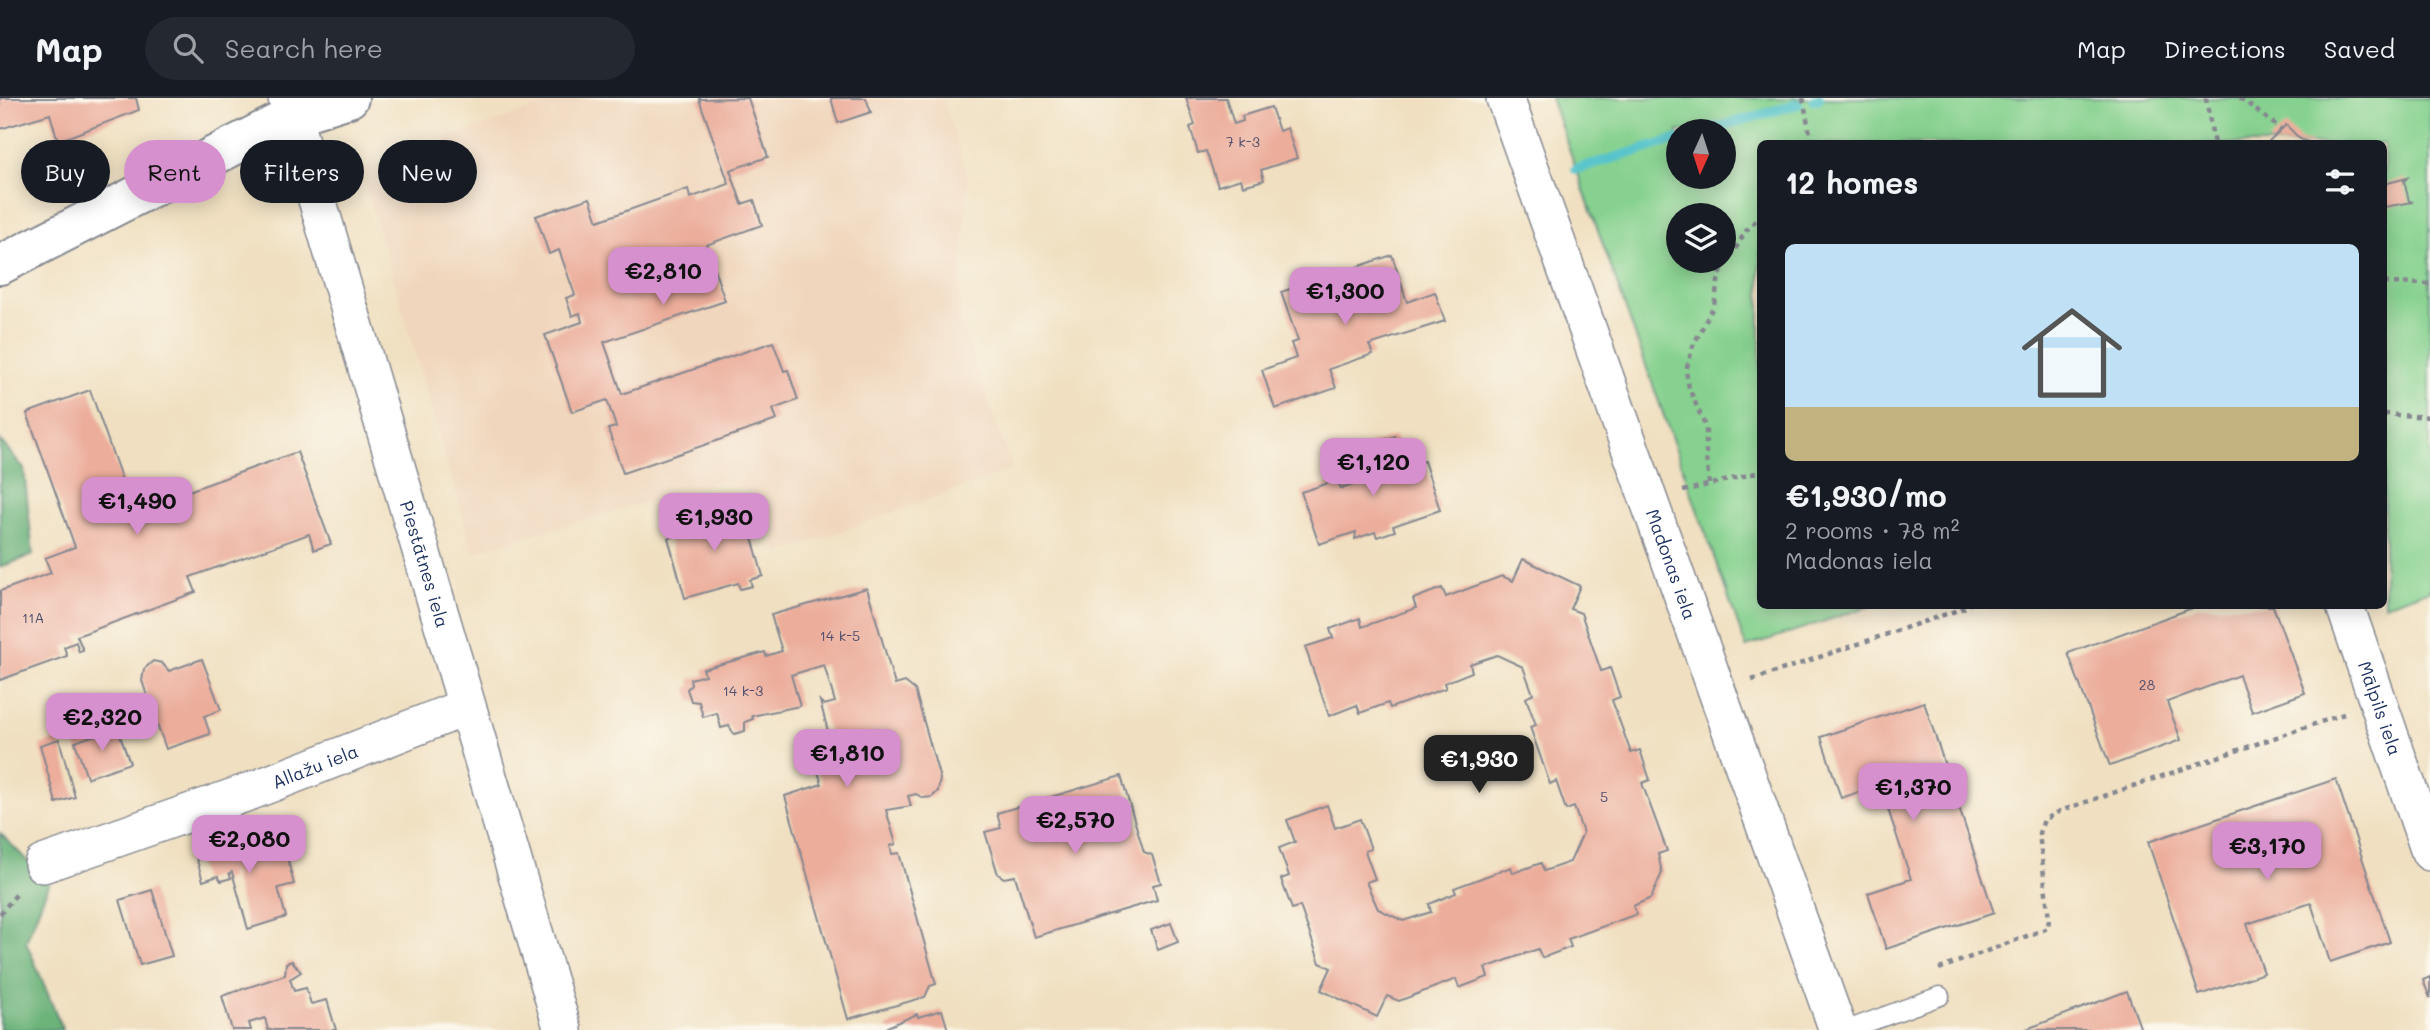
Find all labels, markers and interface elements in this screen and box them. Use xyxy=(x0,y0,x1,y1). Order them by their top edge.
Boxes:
search box xyxy=(145,17,635,80)
text: Map xyxy=(35,27,103,70)
icon: search xyxy=(169,29,207,67)
text: Search here xyxy=(225,31,383,65)
text: Map xyxy=(2077,33,2126,64)
text: Directions xyxy=(2164,33,2286,64)
text: Saved xyxy=(2324,33,2395,64)
north arrow xyxy=(1666,119,1736,189)
map controls xyxy=(1666,119,1736,273)
house number: 7 k-3 xyxy=(1226,132,1260,151)
chip: Buy xyxy=(21,140,110,203)
chip: Rent xyxy=(124,140,226,203)
chip: Filters xyxy=(240,140,364,203)
chip: New xyxy=(378,140,477,203)
text: 12 homes xyxy=(1785,162,1918,202)
icon: filters xyxy=(2321,163,2359,201)
button: layers xyxy=(1666,203,1736,273)
pin: €2,810 xyxy=(606,248,720,307)
text: €2,810 xyxy=(624,255,702,285)
pin: €1,300 xyxy=(1288,268,1402,327)
text: €1,300 xyxy=(1305,275,1385,305)
icon: home xyxy=(2009,290,2135,416)
pin: €1,120 xyxy=(1316,438,1430,498)
text: €1,120 xyxy=(1336,446,1410,476)
text: €1,930/mo xyxy=(1785,475,1947,515)
pin: €1,490 xyxy=(80,478,194,537)
text: €1,490 xyxy=(97,485,177,515)
pin: €1,930 xyxy=(657,494,771,553)
street label: Piestātnes iela xyxy=(395,498,455,630)
text: €1,930 xyxy=(675,501,753,531)
street label: Madonas iela xyxy=(1641,506,1702,623)
text: 2 rooms · 78 m² xyxy=(1785,515,1959,545)
text: Madonas iela xyxy=(1785,545,1933,575)
house number: 11A xyxy=(22,608,44,627)
house number: 14 k-5 xyxy=(820,626,860,645)
street label: Mālpils iela xyxy=(2353,658,2408,758)
house number: 28 xyxy=(2139,675,2155,694)
house number: 14 k-3 xyxy=(723,681,763,700)
pin: €2,320 xyxy=(45,694,159,753)
text: €2,320 xyxy=(62,701,142,731)
pin: €1,810 xyxy=(790,730,904,789)
pin: €1,930 xyxy=(1422,736,1536,795)
text: €1,810 xyxy=(809,737,885,767)
street label: Allažu iela xyxy=(268,738,362,794)
text: €1,930 xyxy=(1440,743,1518,773)
pin: €1,370 xyxy=(1856,764,1970,823)
text: €1,370 xyxy=(1874,771,1952,801)
house number: 5 xyxy=(1600,787,1608,806)
pin: €2,570 xyxy=(1018,796,1132,856)
text: €2,570 xyxy=(1035,804,1115,834)
pin: €2,080 xyxy=(192,816,306,875)
pin: €3,170 xyxy=(2210,822,2324,882)
text: €2,080 xyxy=(208,823,290,853)
text: €3,170 xyxy=(2228,830,2306,860)

